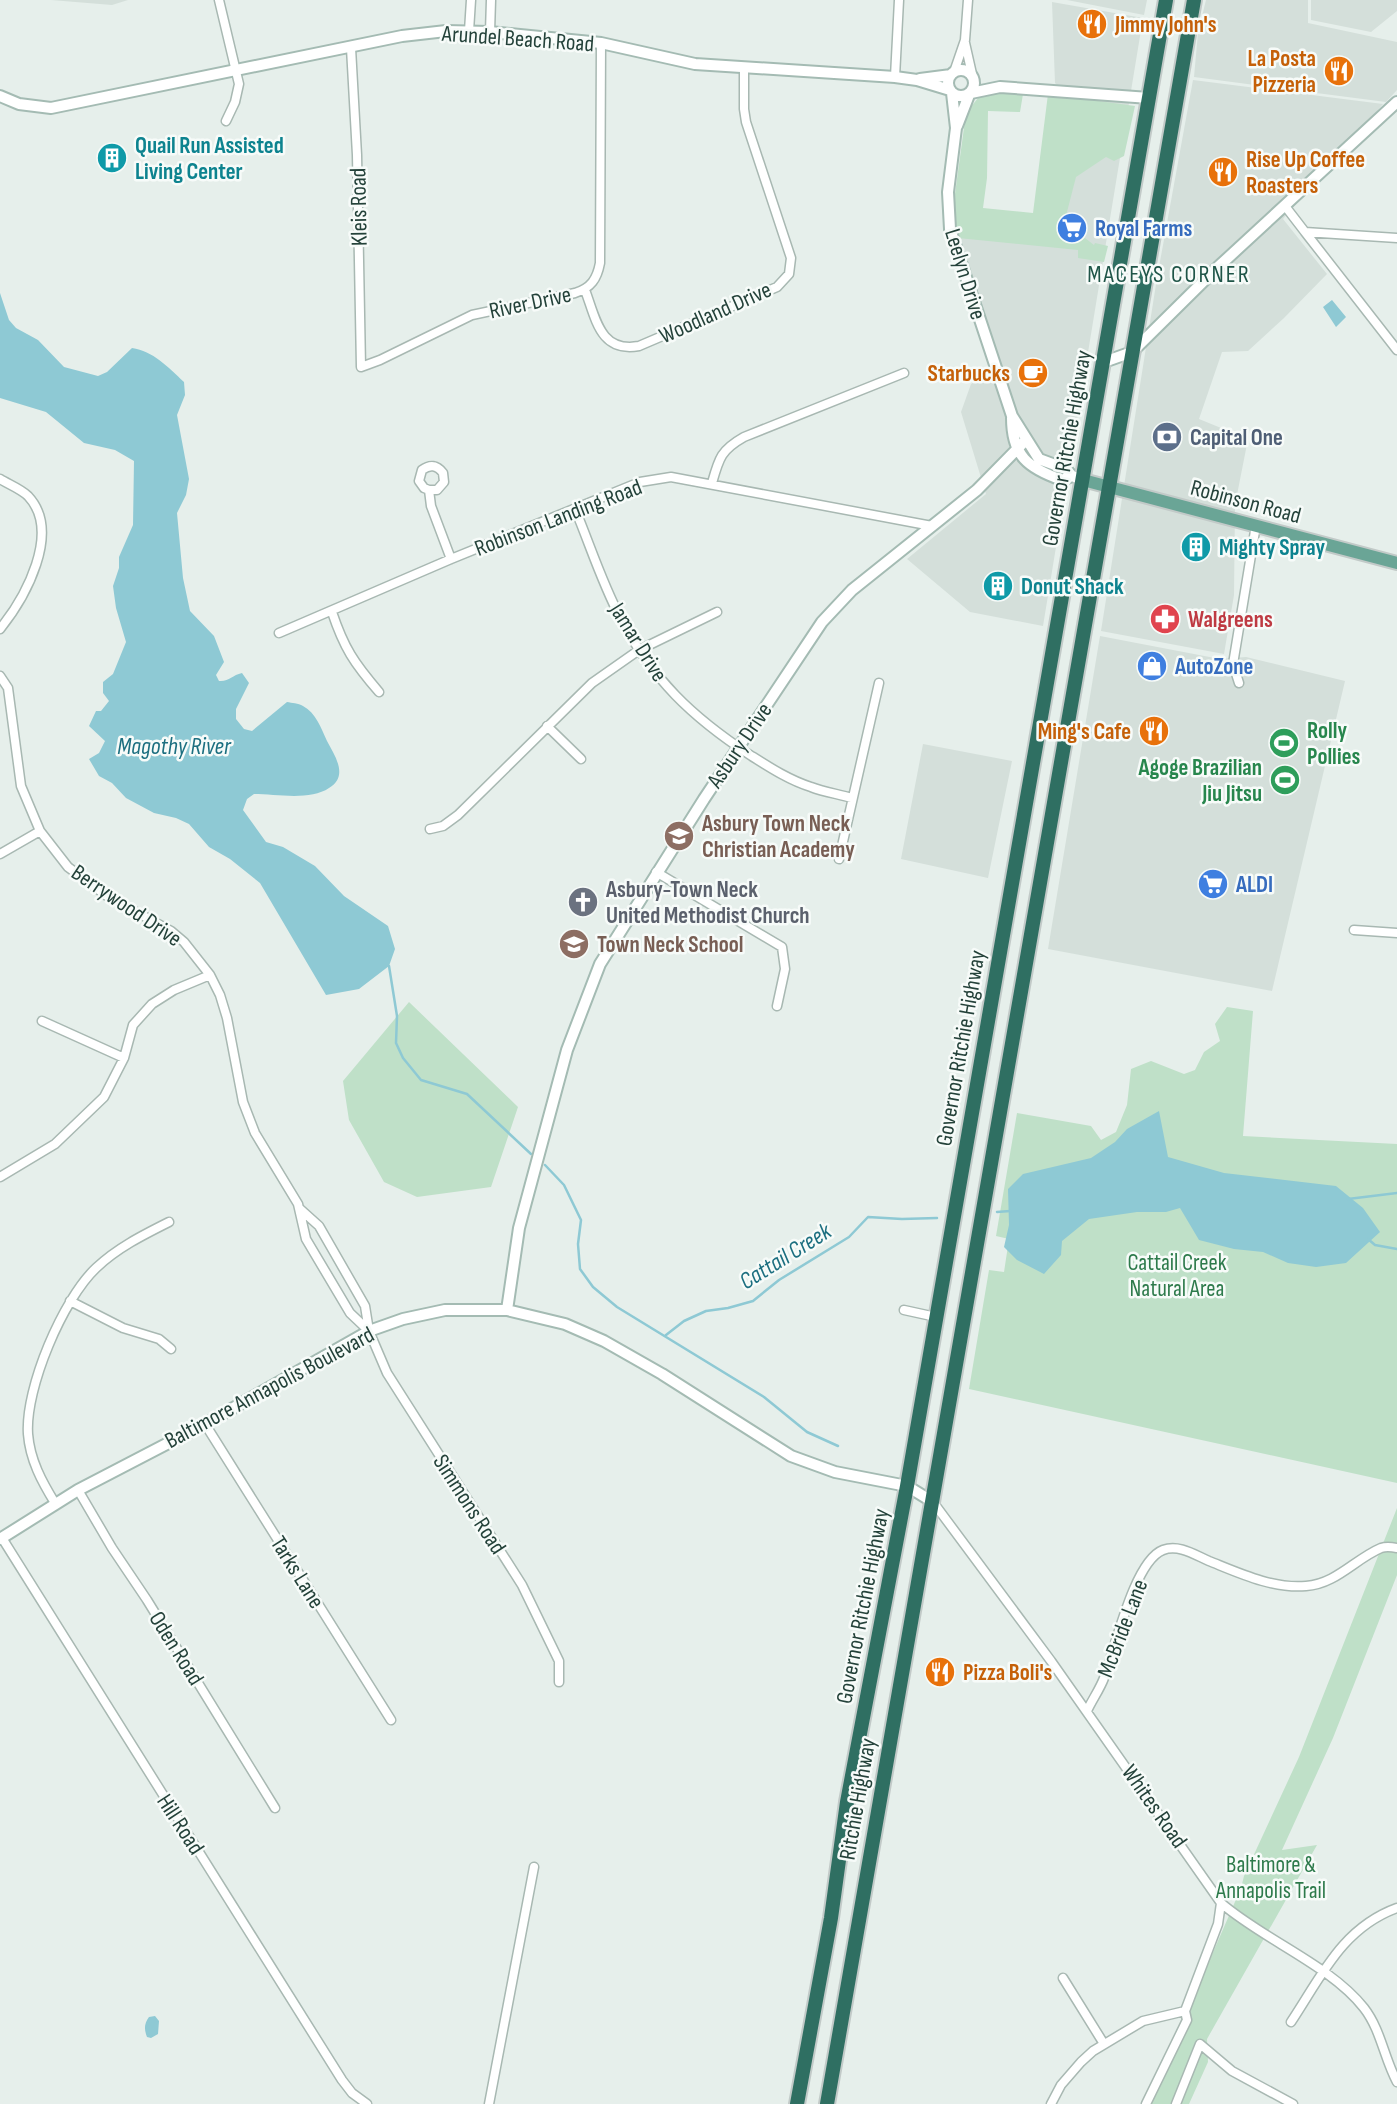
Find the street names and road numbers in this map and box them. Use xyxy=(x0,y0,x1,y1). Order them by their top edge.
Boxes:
street label: Arundel Beach Road xyxy=(440,20,595,58)
street label: Kleis Road xyxy=(344,167,374,246)
street label: Leelyn Drive xyxy=(938,225,992,323)
street label: Woodland Drive xyxy=(655,276,776,350)
street label: River Drive xyxy=(487,281,574,325)
street label: Governor Ritchie Highway xyxy=(1036,348,1098,548)
street label: Robinson Landing Road xyxy=(471,473,646,563)
street label: Robinson Road xyxy=(1187,474,1304,530)
street label: Jamar Drive xyxy=(603,597,673,687)
street label: Asbury Drive xyxy=(701,698,779,794)
street label: Berrywood Drive xyxy=(66,859,187,953)
street label: Governor Ritchie Highway xyxy=(930,948,992,1148)
street label: Baltimore Annapolis Boulevard xyxy=(160,1321,379,1455)
street label: Simmons Road xyxy=(427,1449,512,1560)
street label: Governor Ritchie Highway xyxy=(830,1506,896,1706)
street label: Tarks Lane xyxy=(264,1531,330,1614)
street label: McBride Lane xyxy=(1091,1575,1154,1681)
street label: Oden Road xyxy=(143,1606,210,1691)
street label: Ritchie Highway xyxy=(834,1736,882,1862)
street label: Whites Road xyxy=(1115,1759,1193,1854)
street label: Hill Road xyxy=(150,1789,210,1860)

